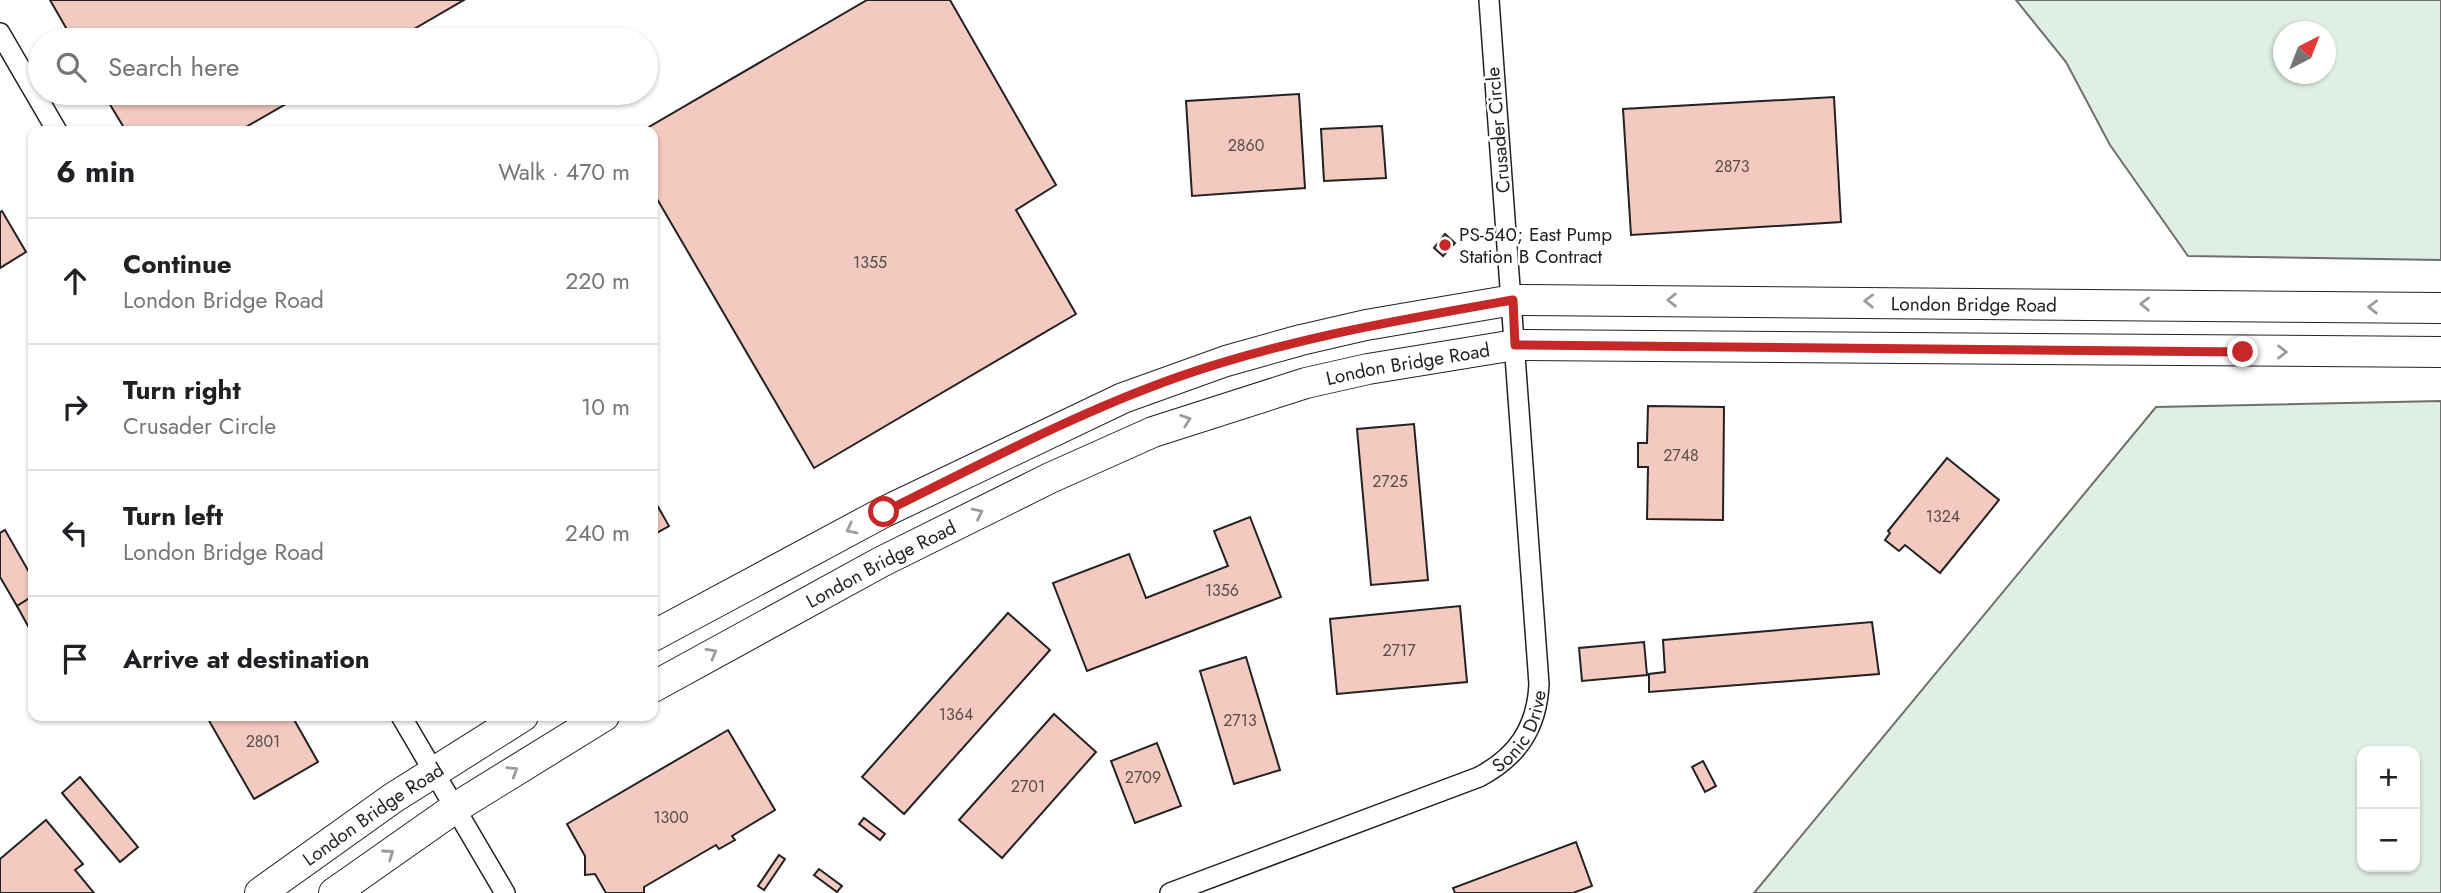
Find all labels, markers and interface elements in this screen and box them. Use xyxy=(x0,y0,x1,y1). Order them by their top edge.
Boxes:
north arrow xyxy=(2273,21,2336,84)
search box xyxy=(28,28,658,105)
icon: search xyxy=(52,48,90,86)
text: Search here xyxy=(108,48,240,86)
street label: Crusader Circle xyxy=(1479,66,1517,194)
house number: 2860 xyxy=(1228,134,1264,157)
text: 6 min xyxy=(56,150,135,193)
text: Walk · 470 m xyxy=(498,155,630,189)
house number: 2873 xyxy=(1715,155,1750,178)
place label: PS-540; East Pump Station B Contract xyxy=(1459,221,1612,270)
marker: PS-540; East Pump Station B Contract xyxy=(1437,237,1453,253)
text: Continue xyxy=(123,245,232,283)
house number: 1355 xyxy=(853,251,887,274)
icon: ahead xyxy=(56,262,94,300)
text: 220 m xyxy=(565,264,630,298)
text: London Bridge Road xyxy=(123,283,324,317)
street label: London Bridge Road xyxy=(1891,290,2057,318)
one-way arrow xyxy=(1667,292,1677,308)
one-way arrow xyxy=(1863,293,1874,309)
one-way arrow xyxy=(2140,296,2150,312)
one-way arrow xyxy=(2367,299,2378,315)
street label: London Bridge Road xyxy=(1323,336,1492,392)
route end xyxy=(2227,336,2258,367)
one-way arrow xyxy=(2278,344,2288,360)
text: Turn right xyxy=(123,371,241,409)
icon: right xyxy=(56,388,94,426)
text: 10 m xyxy=(581,390,630,424)
text: Crusader Circle xyxy=(123,409,276,443)
one-way arrow xyxy=(1179,415,1191,429)
house number: 2748 xyxy=(1663,444,1699,467)
house number: 2725 xyxy=(1372,470,1408,493)
route start xyxy=(868,496,899,527)
text: Turn left xyxy=(123,497,223,535)
house number: 1324 xyxy=(1926,505,1960,528)
one-way arrow xyxy=(971,507,983,521)
street label: London Bridge Road xyxy=(801,513,960,614)
icon: left xyxy=(56,514,94,552)
text: 240 m xyxy=(565,516,630,550)
one-way arrow xyxy=(846,520,858,534)
text: London Bridge Road xyxy=(123,535,324,569)
house number: 1356 xyxy=(1205,579,1239,602)
house number: 2717 xyxy=(1382,639,1416,662)
icon: arrive xyxy=(56,640,94,678)
text: Arrive at destination xyxy=(123,640,370,678)
one-way arrow xyxy=(704,648,717,661)
street label: Sonic Drive xyxy=(1486,689,1552,779)
house number: 1364 xyxy=(939,703,973,726)
house number: 2713 xyxy=(1223,709,1257,732)
house number: 2801 xyxy=(246,730,280,753)
map controls xyxy=(2357,746,2420,872)
button: + xyxy=(2357,746,2420,809)
street label: London Bridge Road xyxy=(297,756,449,872)
house number: 2709 xyxy=(1125,766,1161,789)
one-way arrow xyxy=(505,767,518,780)
house number: 2701 xyxy=(1011,775,1045,798)
house number: 1300 xyxy=(653,806,689,829)
button: − xyxy=(2357,809,2420,872)
one-way arrow xyxy=(381,850,394,862)

